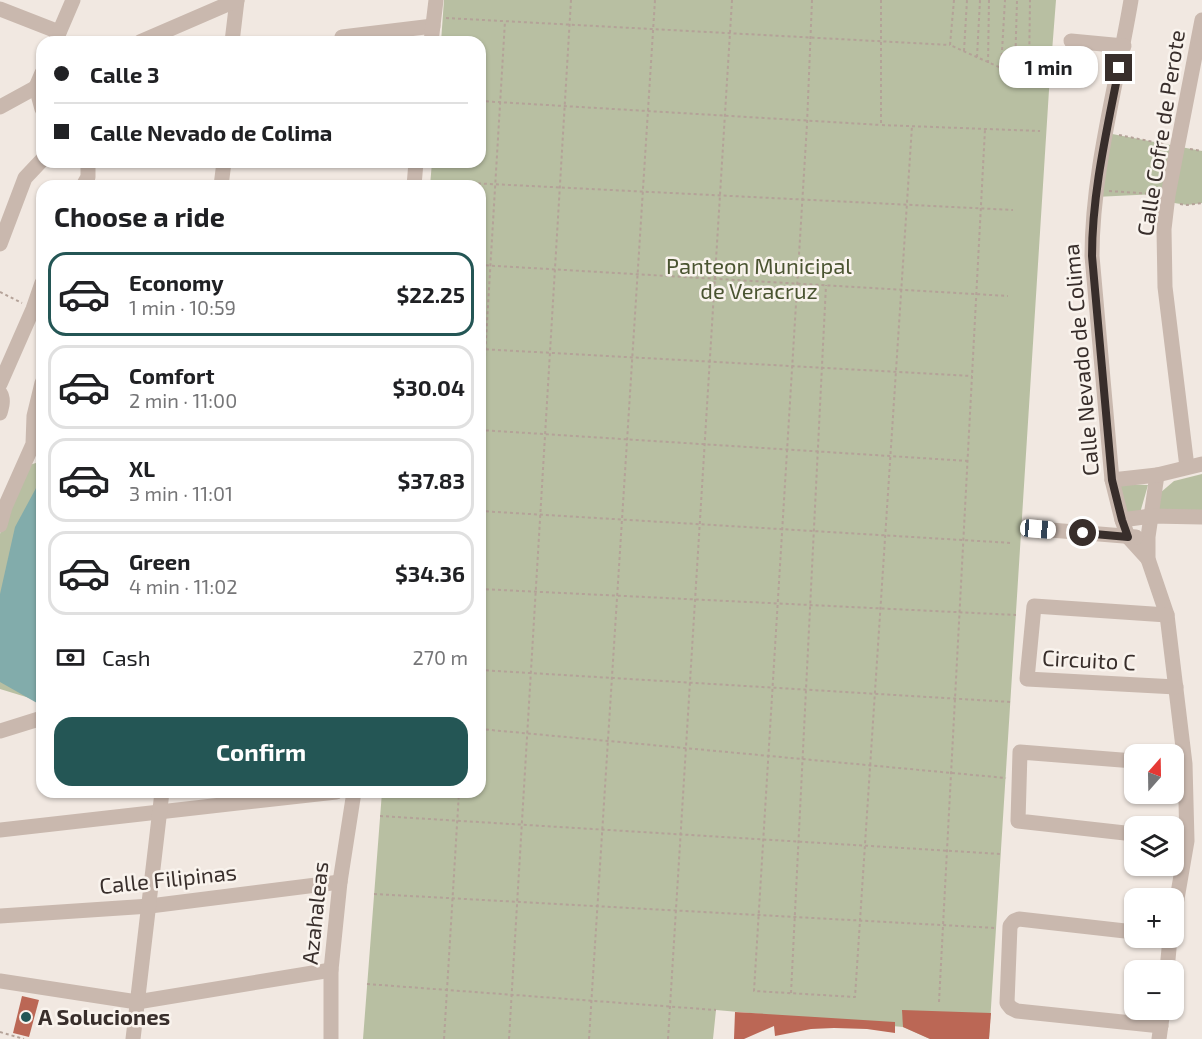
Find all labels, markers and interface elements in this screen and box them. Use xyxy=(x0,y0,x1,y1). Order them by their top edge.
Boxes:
street label: Calle Cofre de Perote xyxy=(1131,28,1189,238)
callout: 1 min xyxy=(999,47,1098,89)
route end xyxy=(1105,54,1132,81)
text: 1 min xyxy=(1024,55,1073,79)
text: Calle 3 xyxy=(90,61,160,87)
text: Calle Nevado de Colima xyxy=(90,119,332,145)
text: Choose a ride xyxy=(54,200,225,232)
street label: Calle Nevado de Colima xyxy=(1057,243,1103,477)
park label: Panteon Municipal de Veracruz xyxy=(666,252,852,303)
icon: car xyxy=(57,267,111,321)
text: Economy xyxy=(129,269,224,295)
text: $22.25 xyxy=(396,281,465,307)
text: 1 min · 10:59 xyxy=(129,295,236,319)
icon: car xyxy=(57,360,111,414)
text: Comfort xyxy=(129,362,214,388)
text: $30.04 xyxy=(393,374,465,400)
text: 2 min · 11:00 xyxy=(129,388,237,412)
icon: car xyxy=(57,453,111,507)
text: XL xyxy=(129,455,155,481)
text: $37.83 xyxy=(398,467,465,493)
text: 3 min · 11:01 xyxy=(129,481,233,505)
car xyxy=(1019,518,1057,540)
route start xyxy=(1069,519,1096,546)
icon: car xyxy=(57,546,111,600)
text: Green xyxy=(129,548,191,574)
text: $34.36 xyxy=(395,560,465,586)
text: 4 min · 11:02 xyxy=(129,574,237,598)
icon: cash xyxy=(54,641,87,674)
text: Cash xyxy=(102,644,151,670)
street label: Circuito C xyxy=(1042,644,1136,674)
text: 270 m xyxy=(412,645,468,669)
button: Confirm xyxy=(54,717,468,786)
north arrow xyxy=(1124,744,1184,804)
map controls xyxy=(1124,744,1184,1020)
button: layers xyxy=(1124,816,1184,876)
street label: Calle Filipinas xyxy=(98,858,238,898)
street label: Azahaleas xyxy=(296,860,332,966)
button: + xyxy=(1124,888,1184,948)
button: − xyxy=(1124,960,1184,1020)
place label: A Soluciones xyxy=(38,1003,170,1029)
marker: A Soluciones xyxy=(19,1010,33,1024)

